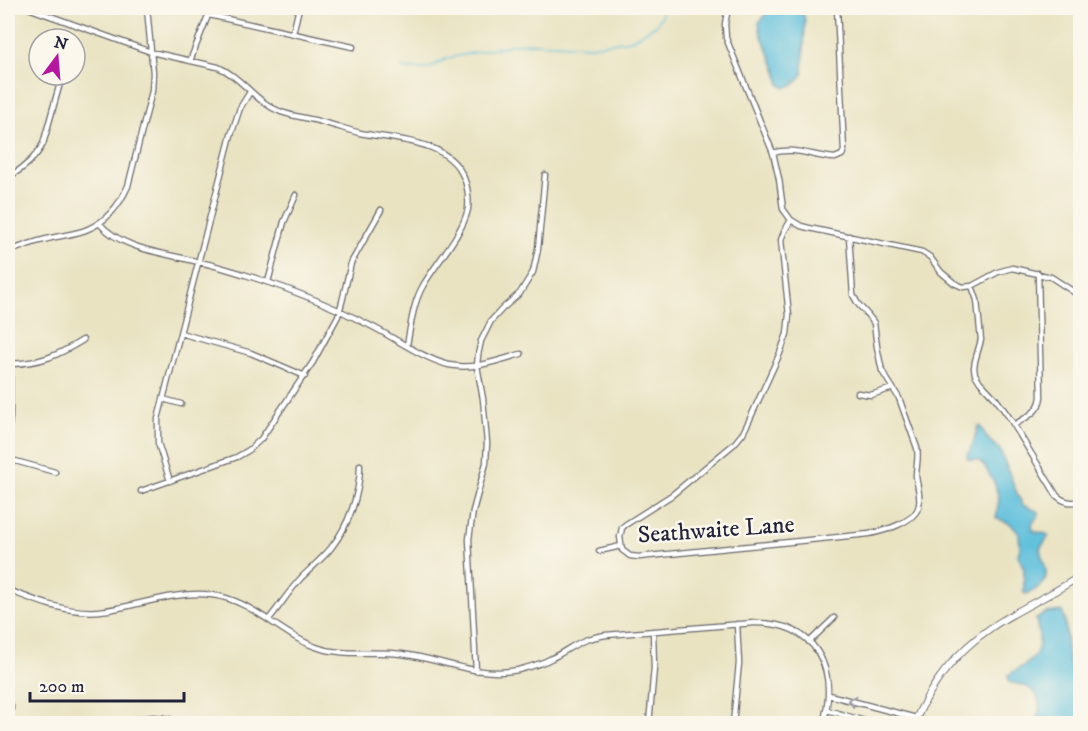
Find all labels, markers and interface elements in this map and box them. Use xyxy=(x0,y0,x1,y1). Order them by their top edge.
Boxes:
north arrow xyxy=(27,27,87,87)
text: N xyxy=(52,32,70,55)
street label: Seathwaite Lane xyxy=(637,510,796,550)
scale bar xyxy=(30,665,184,703)
text: 200 m xyxy=(39,676,85,698)
one-way arrow xyxy=(847,696,857,709)

